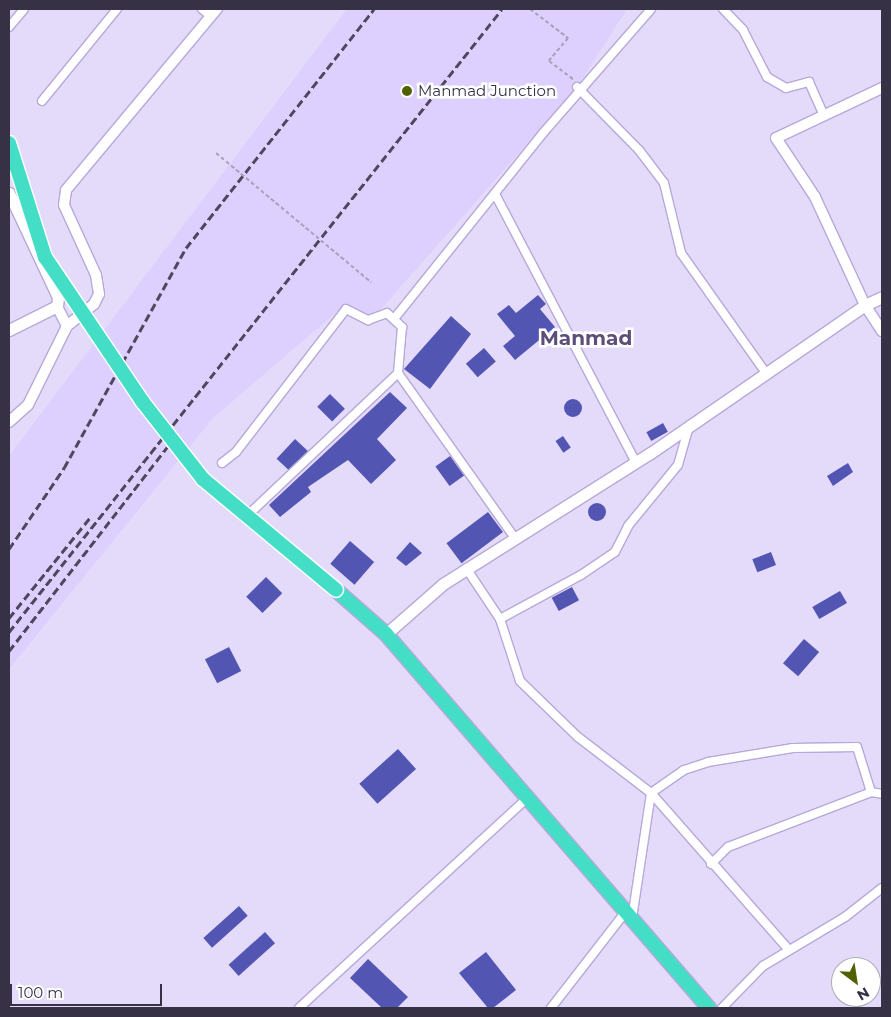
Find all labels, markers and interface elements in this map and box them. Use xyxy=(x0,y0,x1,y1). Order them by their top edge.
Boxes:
place label: Manmad Junction xyxy=(418,82,556,100)
marker: Manmad Junction xyxy=(400,84,414,98)
district label: Manmad xyxy=(540,326,632,350)
north arrow xyxy=(831,957,881,1007)
scale bar xyxy=(12,974,165,1006)
text: 100 m xyxy=(18,983,63,1002)
text: N xyxy=(854,983,873,1005)

